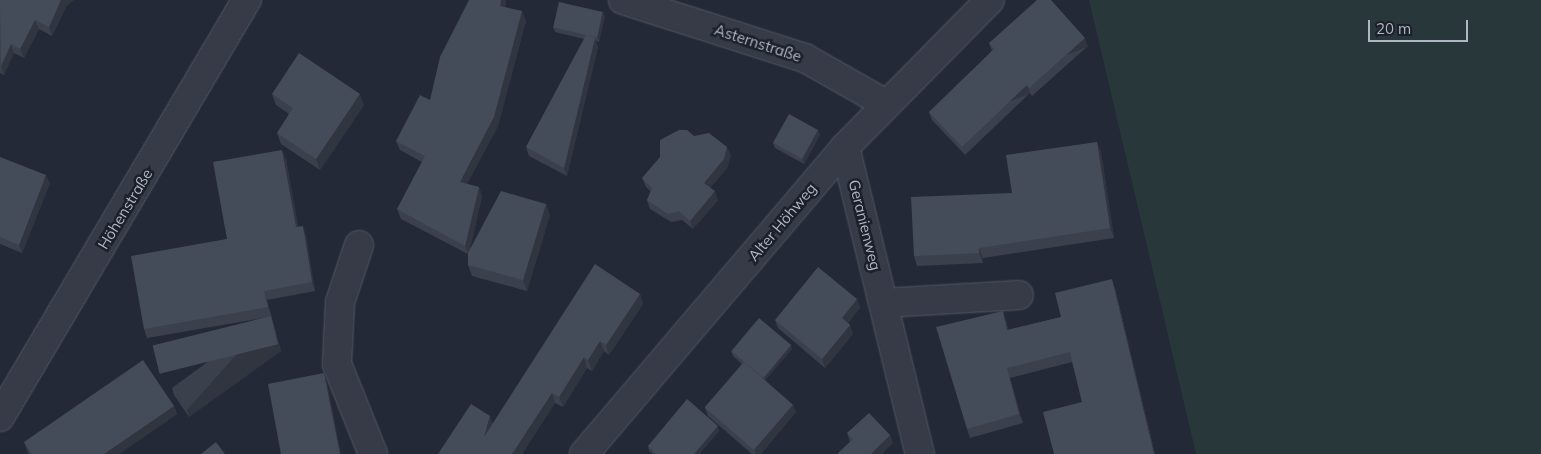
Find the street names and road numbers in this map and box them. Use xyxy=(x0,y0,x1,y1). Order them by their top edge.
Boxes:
street label: Asternstraße xyxy=(712,20,804,66)
street label: Höhenstraße xyxy=(94,166,156,252)
street label: Geranienweg xyxy=(845,178,885,272)
street label: Alter Höhweg xyxy=(744,179,820,265)

